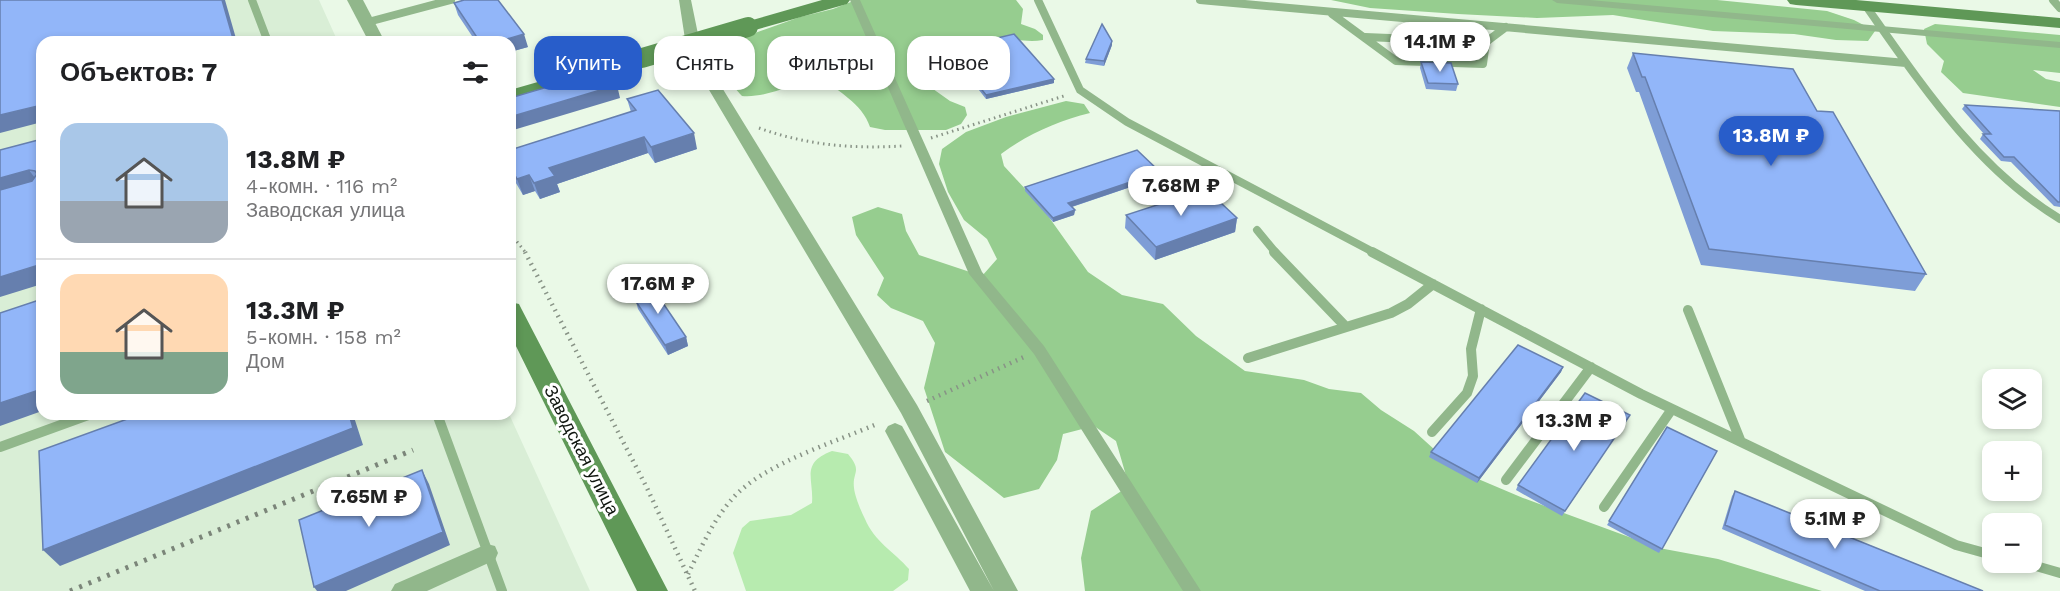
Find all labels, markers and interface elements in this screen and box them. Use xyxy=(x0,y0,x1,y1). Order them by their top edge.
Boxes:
pin: 14.1M ₽ xyxy=(1385,22,1495,73)
text: 14.1M ₽ xyxy=(1404,29,1476,53)
chip: Купить xyxy=(534,36,642,90)
chip: Снять xyxy=(654,36,755,90)
chip: Фильтры xyxy=(767,36,895,90)
chip: Новое xyxy=(907,36,1010,90)
icon: filters xyxy=(459,56,492,89)
text: Объектов: 7 xyxy=(60,57,217,87)
pin: 13.8M ₽ xyxy=(1716,116,1826,167)
text: 13.8M ₽ xyxy=(1733,123,1809,147)
text: 13.8M ₽ xyxy=(246,144,345,174)
icon: home xyxy=(108,147,180,219)
pin: 7.68M ₽ xyxy=(1126,166,1236,217)
text: 7.68M ₽ xyxy=(1142,173,1220,197)
text: 4-комн. · 116 m² xyxy=(246,174,397,198)
text: Заводская улица xyxy=(246,198,405,222)
pin: 17.6M ₽ xyxy=(603,264,713,315)
text: 17.6M ₽ xyxy=(621,271,695,295)
text: 13.3M ₽ xyxy=(246,295,345,325)
icon: home xyxy=(108,298,180,370)
text: 5-комн. · 158 m² xyxy=(246,325,401,349)
text: Дом xyxy=(246,349,285,373)
map controls xyxy=(1982,369,2042,573)
button: layers xyxy=(1982,369,2042,429)
street label: Заводская улица xyxy=(540,382,624,519)
pin: 13.3M ₽ xyxy=(1519,401,1629,452)
text: 13.3M ₽ xyxy=(1536,408,1612,432)
button: + xyxy=(1982,441,2042,501)
pin: 7.65M ₽ xyxy=(314,477,424,528)
text: 7.65M ₽ xyxy=(330,484,408,508)
pin: 5.1M ₽ xyxy=(1786,499,1884,550)
text: 5.1M ₽ xyxy=(1804,506,1866,530)
button: − xyxy=(1982,513,2042,573)

